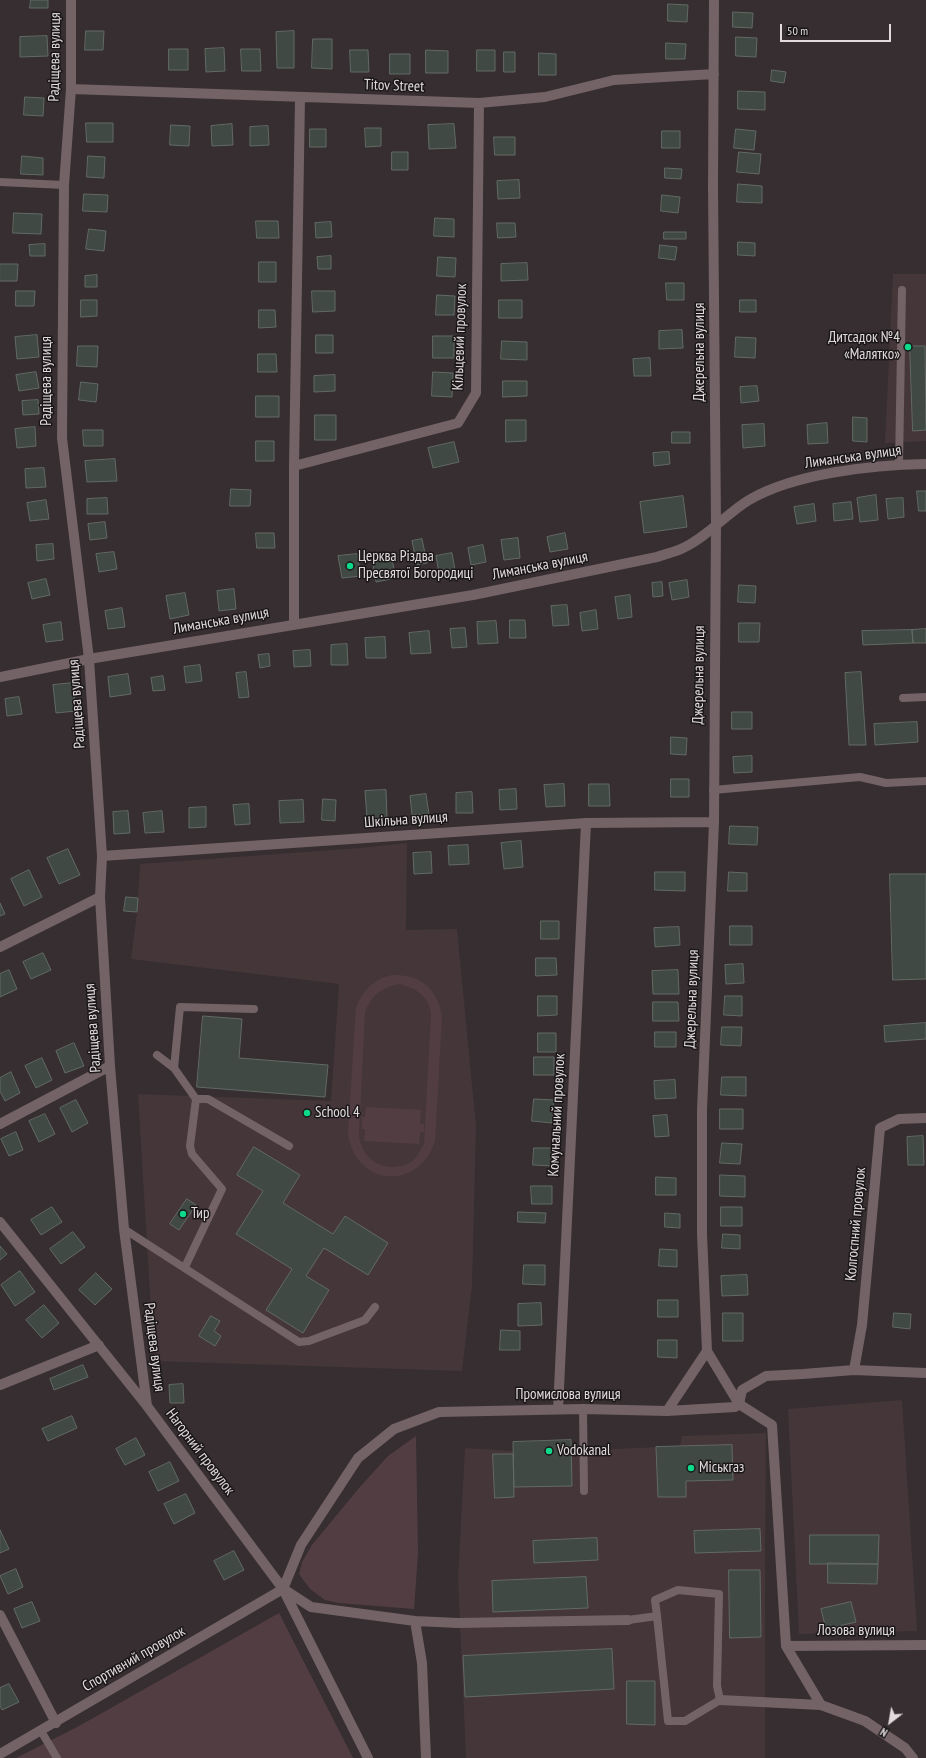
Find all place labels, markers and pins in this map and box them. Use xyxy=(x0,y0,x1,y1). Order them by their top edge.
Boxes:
place label: Дитсадок №4 «Малятко» xyxy=(828,329,900,364)
marker: Дитсадок №4 «Малятко» xyxy=(903,342,913,352)
place label: Церква Різдва Пресвятої Богородиці xyxy=(358,548,473,583)
marker: Церква Різдва Пресвятої Богородиці xyxy=(345,561,355,571)
place label: School 4 xyxy=(315,1104,360,1122)
marker: School 4 xyxy=(302,1108,312,1118)
place label: Тир xyxy=(191,1205,209,1223)
marker: Тир xyxy=(178,1209,188,1219)
place label: Vodokanal xyxy=(557,1442,611,1460)
marker: Vodokanal xyxy=(544,1446,554,1456)
place label: Міськгаз xyxy=(699,1459,744,1477)
marker: Міськгаз xyxy=(686,1463,696,1473)

